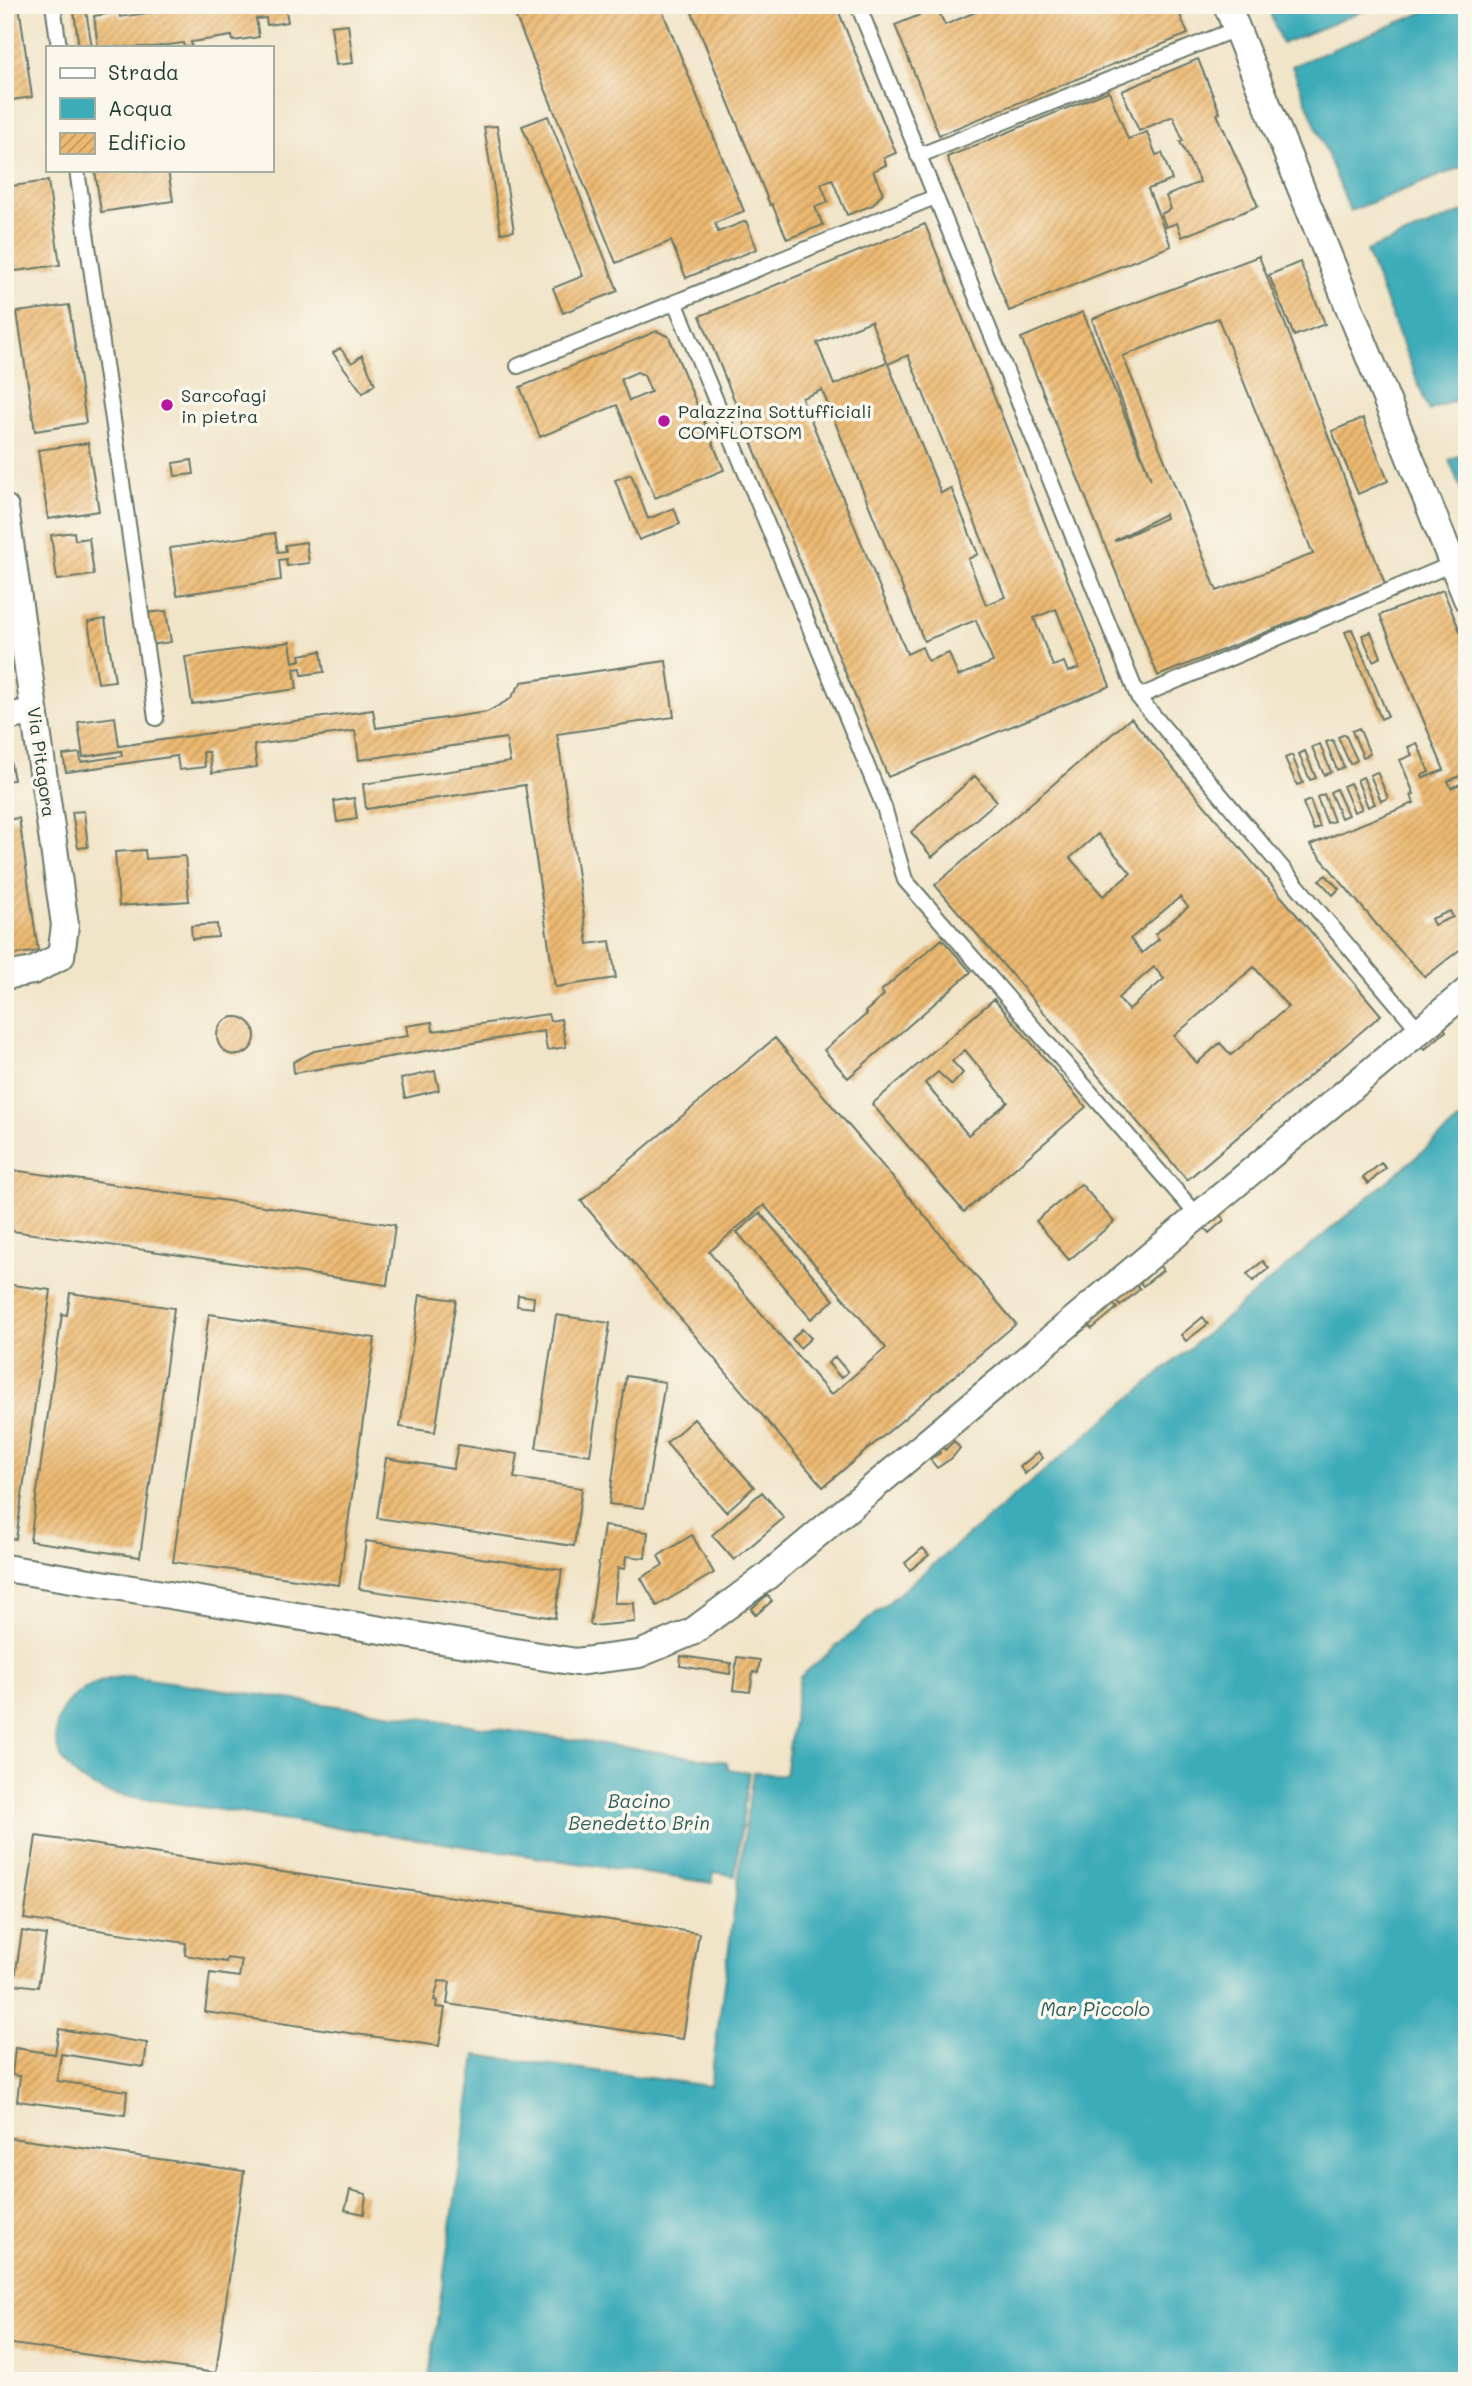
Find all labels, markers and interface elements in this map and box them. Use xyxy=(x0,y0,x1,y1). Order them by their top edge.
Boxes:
legend xyxy=(46,46,273,172)
text: Strada xyxy=(108,58,179,85)
text: Acqua xyxy=(108,94,173,121)
text: Edificio xyxy=(108,128,186,155)
place label: Sarcofagi in pietra xyxy=(181,383,267,428)
marker: Sarcofagi in pietra xyxy=(159,397,175,413)
place label: Palazzina Sottufficiali COMFLOTSOM xyxy=(678,399,872,444)
marker: Palazzina Sottufficiali COMFLOTSOM xyxy=(656,413,672,429)
street label: Via Pitagora xyxy=(22,705,62,819)
water label: Bacino Benedetto Brin xyxy=(568,1788,710,1835)
water label: Mar Piccolo xyxy=(1040,1996,1150,2021)

